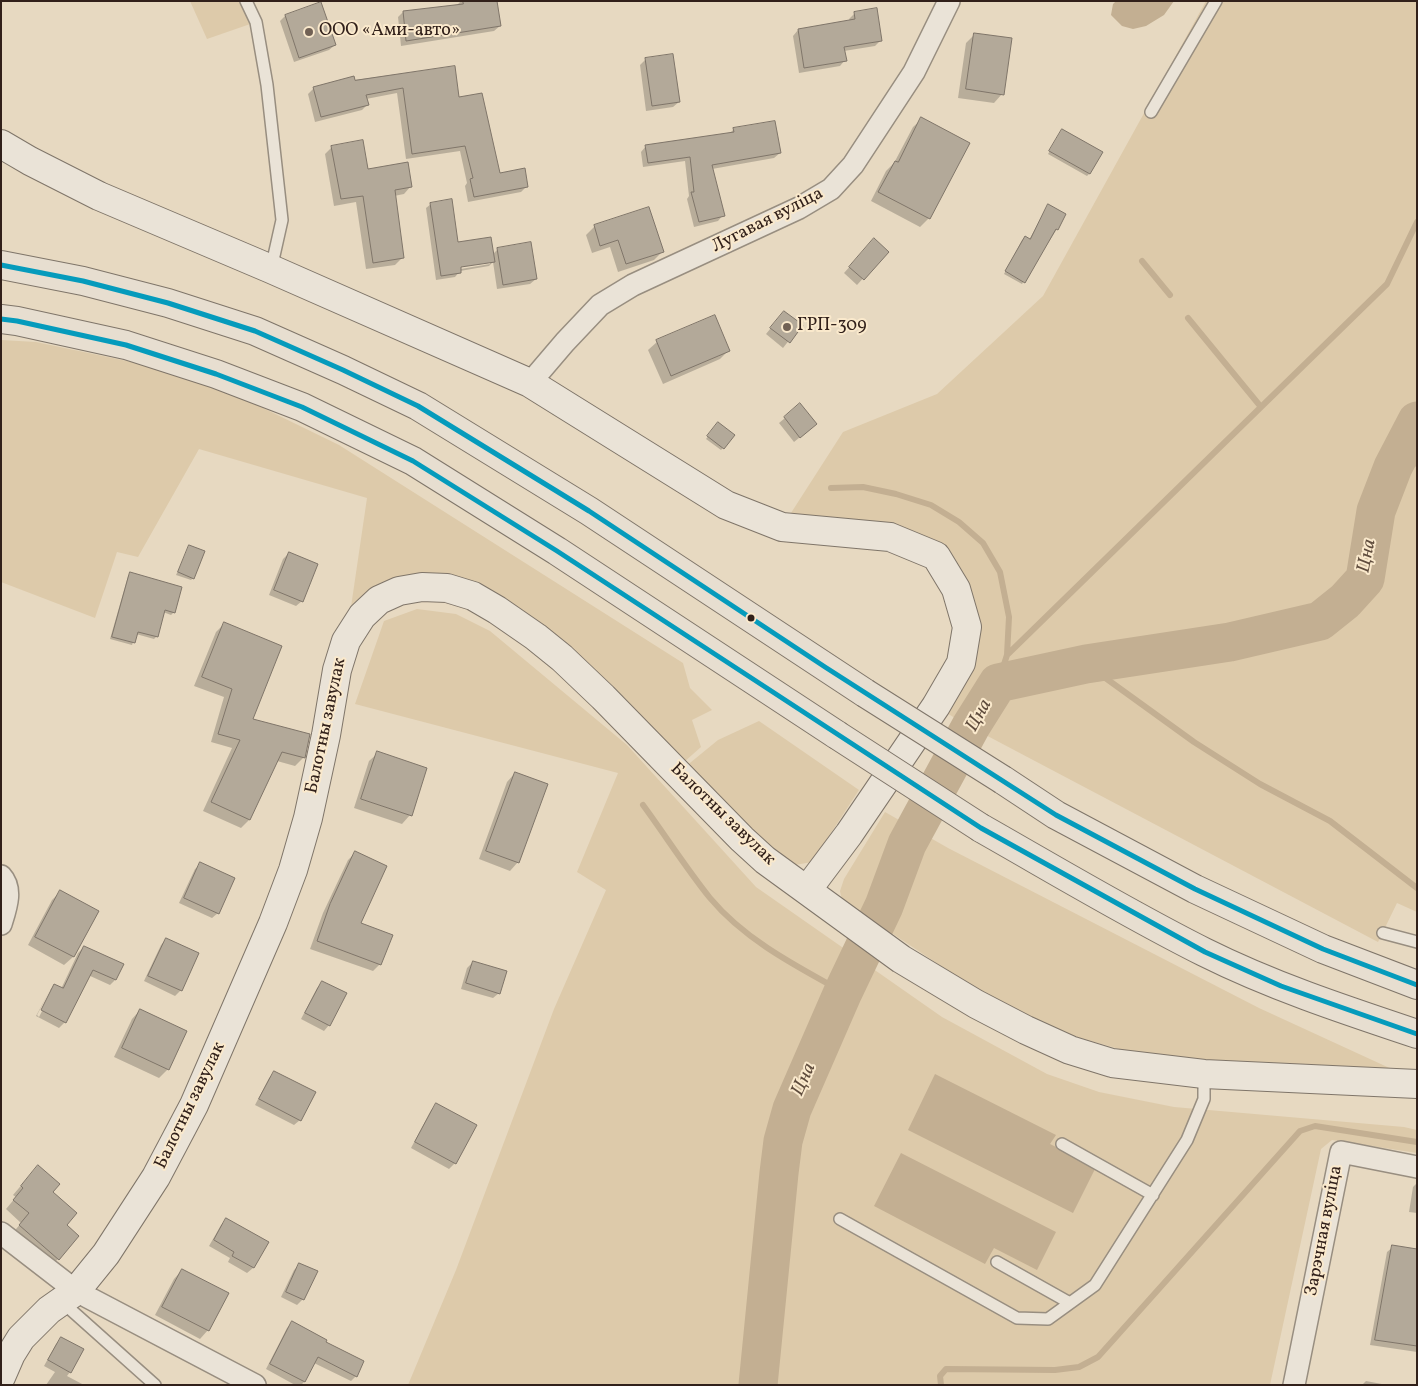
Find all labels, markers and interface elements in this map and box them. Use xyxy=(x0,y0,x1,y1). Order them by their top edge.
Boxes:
place label: ООО «Ами-авто» xyxy=(319,21,460,43)
marker: ООО «Ами-авто» xyxy=(303,26,315,38)
street label: Лугавая вуліца xyxy=(709,184,827,258)
place label: ГРП-309 xyxy=(797,316,867,338)
marker: ГРП-309 xyxy=(781,321,793,333)
water label: Цна xyxy=(1354,537,1382,575)
unlabelled marker xyxy=(746,613,756,623)
street label: Балотны завулак xyxy=(302,656,352,796)
water label: Цна xyxy=(962,696,998,736)
street label: Балотны завулак xyxy=(665,759,779,871)
street label: Балотны завулак xyxy=(151,1039,231,1173)
water label: Цна xyxy=(788,1060,822,1100)
street label: Зарэчная вуліца xyxy=(1302,1164,1348,1298)

